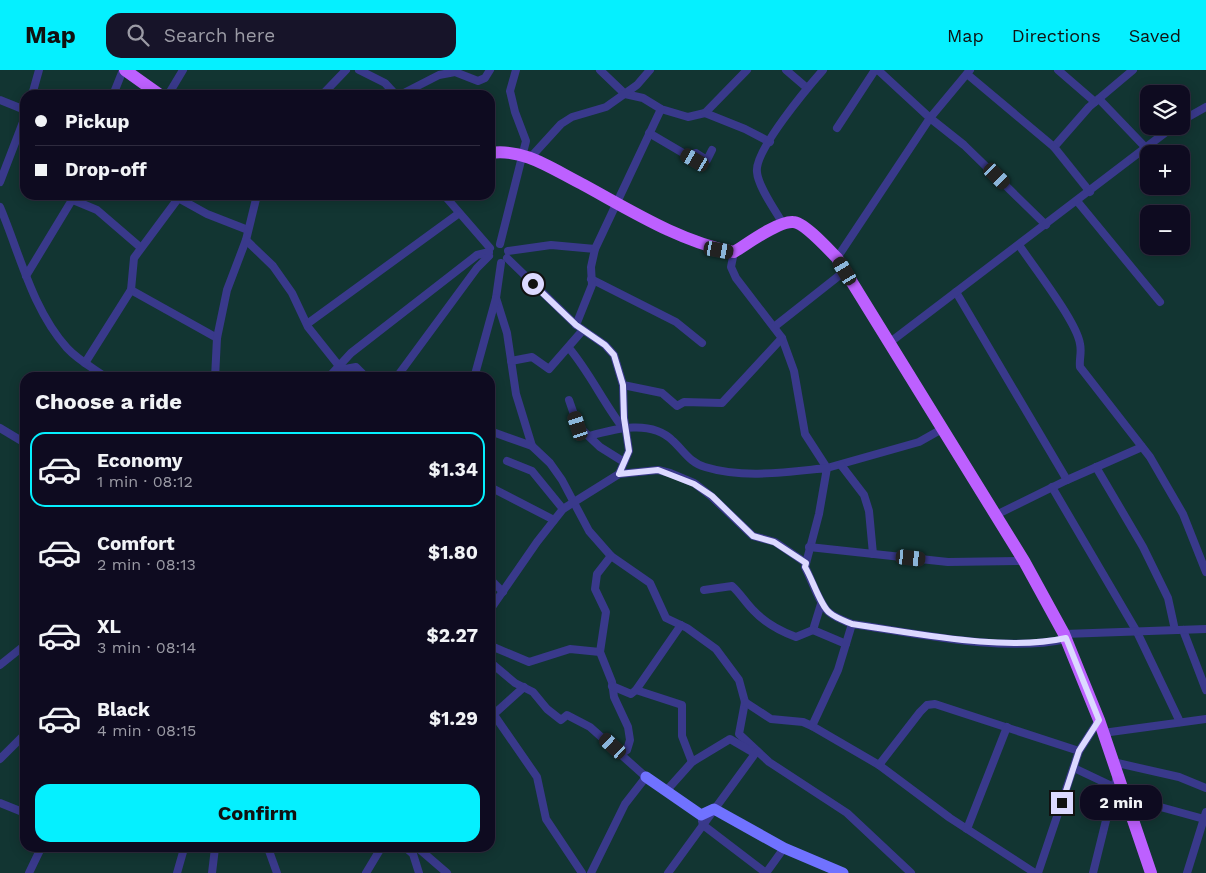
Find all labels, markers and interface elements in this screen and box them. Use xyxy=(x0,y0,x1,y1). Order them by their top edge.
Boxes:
search box xyxy=(106,13,456,58)
text: Map xyxy=(25,21,76,49)
icon: search xyxy=(124,21,152,49)
text: Search here xyxy=(164,24,275,47)
text: Map xyxy=(947,25,984,46)
text: Directions xyxy=(1012,25,1101,46)
text: Saved xyxy=(1129,25,1181,46)
map controls xyxy=(1140,85,1190,255)
button: layers xyxy=(1140,85,1190,135)
text: Pickup xyxy=(65,110,129,133)
button: + xyxy=(1140,145,1190,195)
car xyxy=(678,146,711,174)
text: Drop-off xyxy=(65,158,147,181)
car xyxy=(981,160,1012,192)
button: − xyxy=(1140,205,1190,255)
car xyxy=(702,240,735,260)
car xyxy=(830,254,859,288)
route start xyxy=(522,273,544,295)
text: Choose a ride xyxy=(35,389,182,414)
car xyxy=(566,409,589,443)
icon: car xyxy=(37,447,82,492)
text: Economy xyxy=(97,449,182,472)
text: $1.34 xyxy=(429,458,478,481)
text: 1 min · 08:12 xyxy=(97,472,193,491)
icon: car xyxy=(37,530,82,575)
text: Comfort xyxy=(97,532,175,555)
text: $1.80 xyxy=(428,541,478,564)
car xyxy=(895,549,926,567)
text: 2 min · 08:13 xyxy=(97,555,196,574)
icon: car xyxy=(37,613,82,658)
text: XL xyxy=(97,615,121,638)
text: $2.27 xyxy=(426,624,478,647)
text: 3 min · 08:14 xyxy=(97,638,196,657)
icon: car xyxy=(37,696,82,741)
text: Black xyxy=(97,698,150,721)
text: $1.29 xyxy=(429,707,478,730)
text: 4 min · 08:15 xyxy=(97,721,196,740)
car xyxy=(596,730,629,762)
button: Confirm xyxy=(35,784,480,842)
callout: 2 min xyxy=(1080,786,1162,820)
route end xyxy=(1051,792,1073,814)
text: 2 min xyxy=(1099,793,1143,812)

